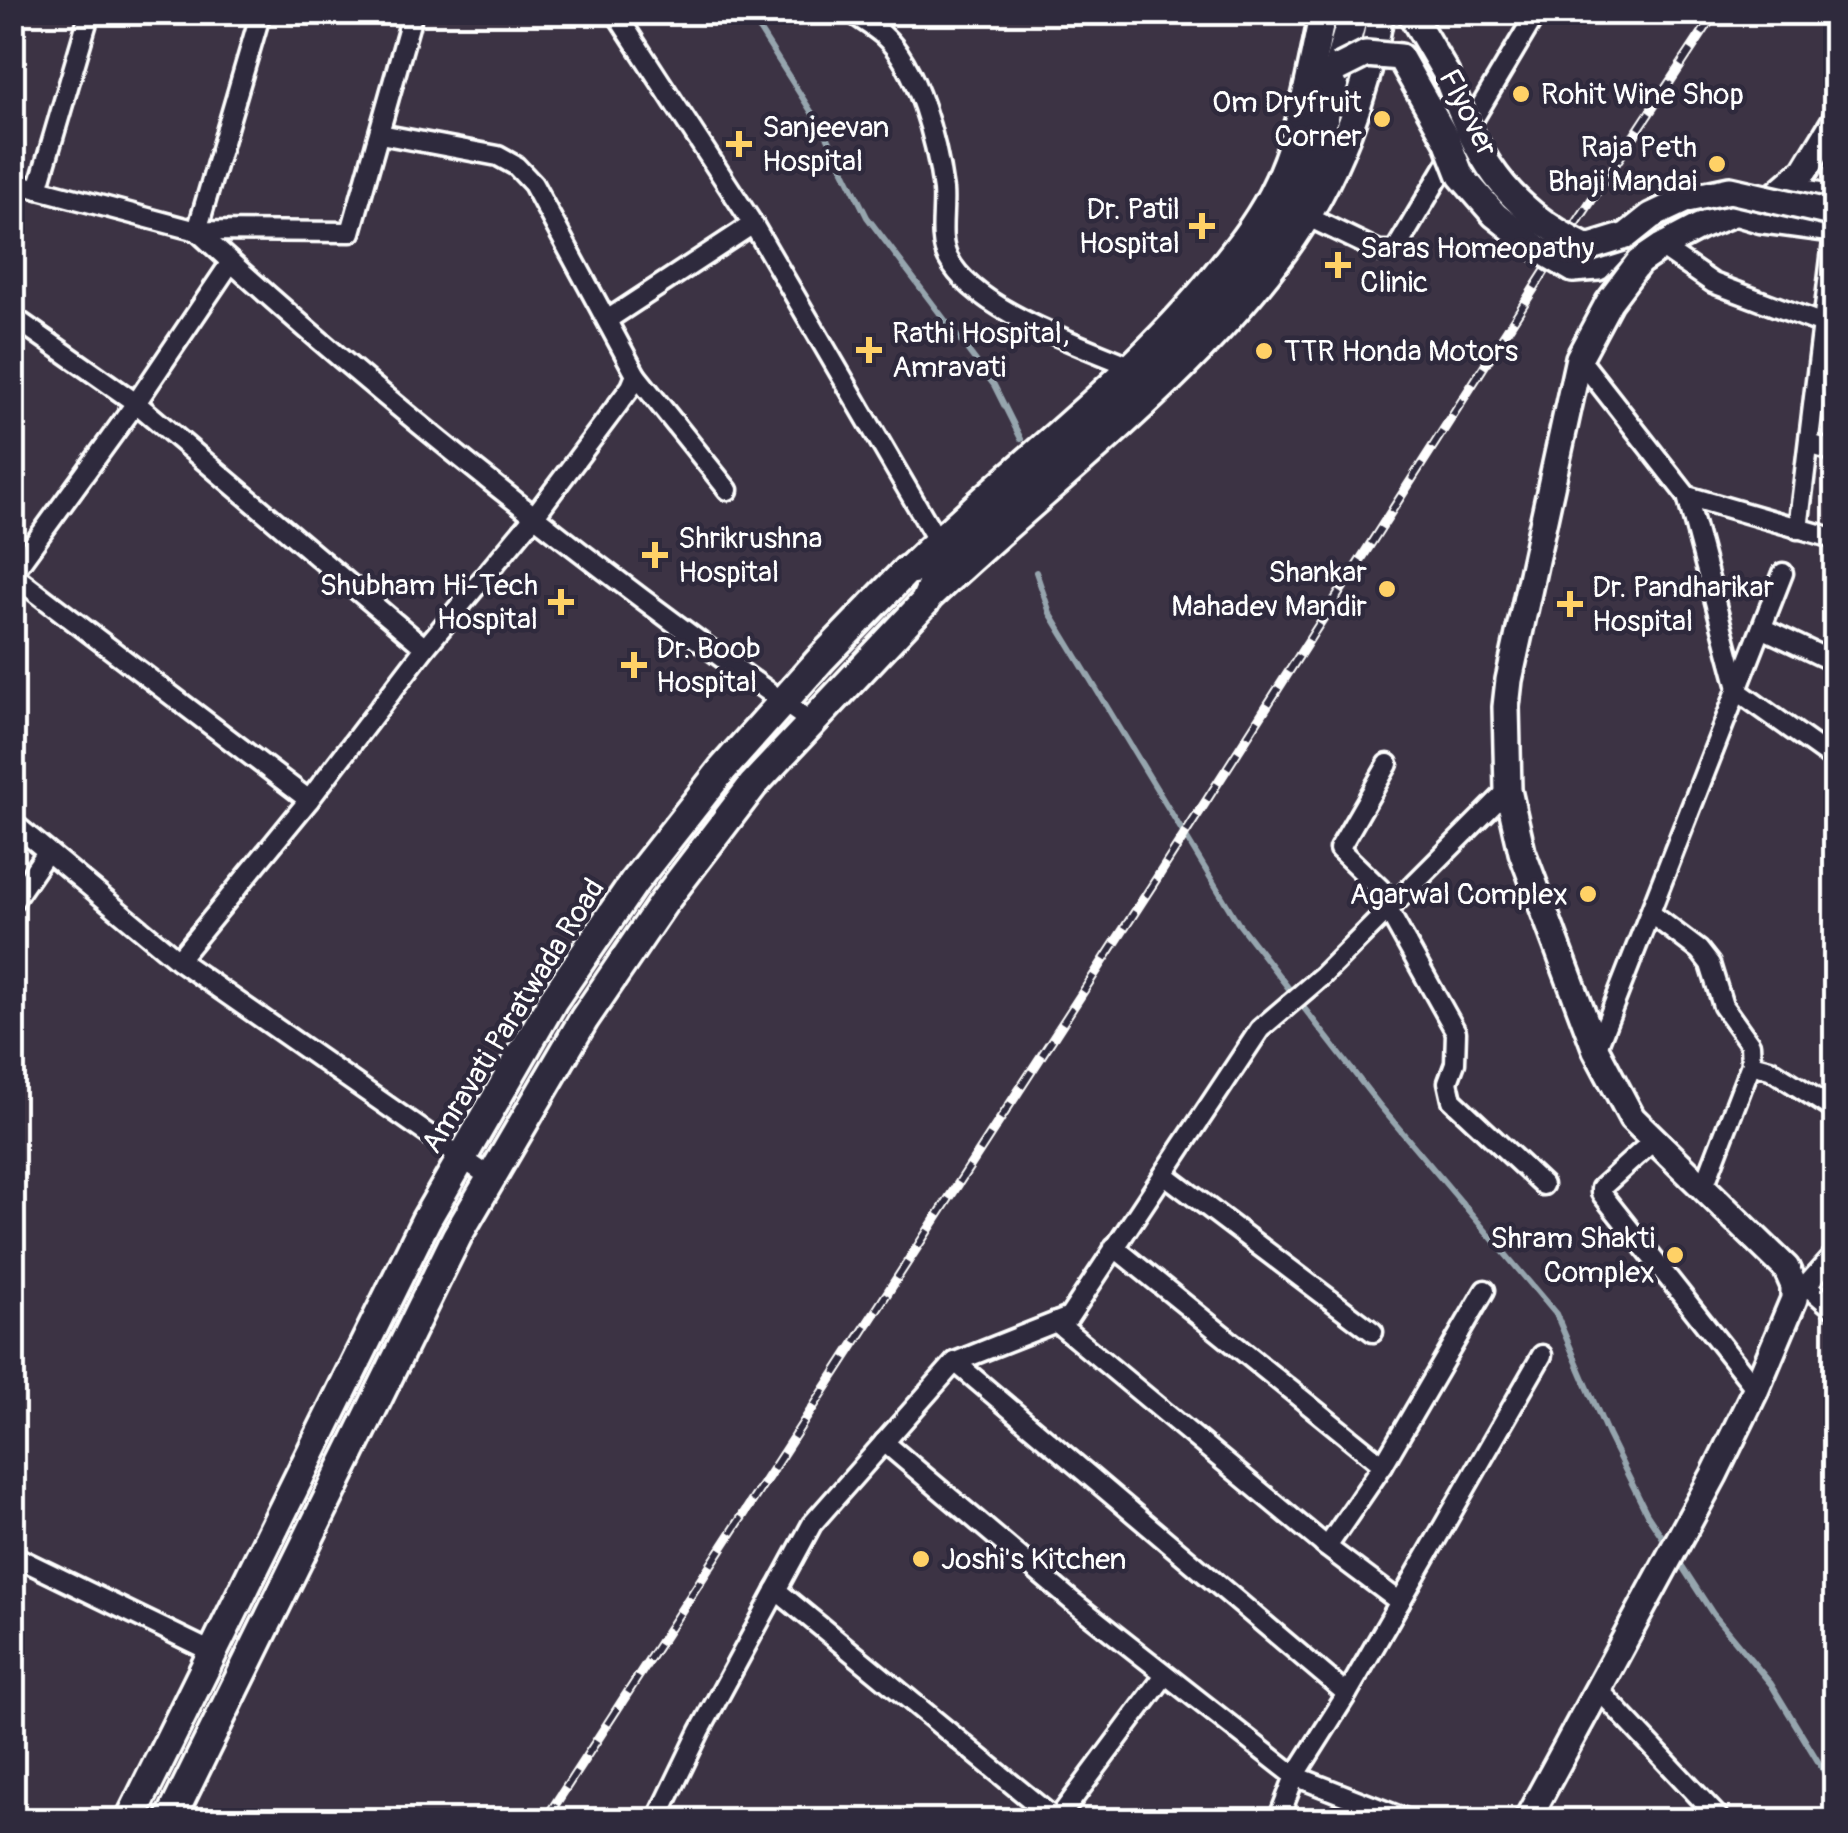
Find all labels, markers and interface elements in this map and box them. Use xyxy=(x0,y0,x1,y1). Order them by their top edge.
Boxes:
street label: Flyover xyxy=(1430,63,1506,163)
place label: Rohit Wine Shop xyxy=(1541,76,1744,113)
marker: Rohit Wine Shop xyxy=(1510,83,1532,105)
place label: Om Dryfruit Corner xyxy=(1212,84,1363,155)
marker: Om Dryfruit Corner xyxy=(1371,108,1393,130)
place label: Sanjeevan Hospital xyxy=(762,109,890,180)
place label: Raja Peth Bhaji Mandai xyxy=(1548,129,1697,200)
marker: Sanjeevan Hospital xyxy=(726,131,752,157)
marker: Raja Peth Bhaji Mandai xyxy=(1706,153,1728,175)
place label: Dr. Patil Hospital xyxy=(1079,191,1180,262)
marker: Dr. Patil Hospital xyxy=(1189,213,1215,239)
place label: Saras Homeopathy Clinic xyxy=(1360,230,1594,301)
marker: Saras Homeopathy Clinic xyxy=(1325,252,1351,278)
place label: Rathi Hospital, Amravati xyxy=(892,315,1070,386)
place label: TTR Honda Motors xyxy=(1284,333,1518,370)
marker: Rathi Hospital, Amravati xyxy=(856,337,882,363)
marker: TTR Honda Motors xyxy=(1253,340,1275,362)
place label: Shrikrushna Hospital xyxy=(678,520,822,591)
marker: Shrikrushna Hospital xyxy=(642,542,668,568)
place label: Shankar Mahadev Mandir xyxy=(1171,554,1367,625)
place label: Shubham Hi-Tech Hospital xyxy=(319,567,538,638)
place label: Dr. Pandharikar Hospital xyxy=(1592,569,1774,640)
marker: Shankar Mahadev Mandir xyxy=(1376,578,1398,600)
marker: Shubham Hi-Tech Hospital xyxy=(548,589,574,615)
marker: Dr. Pandharikar Hospital xyxy=(1557,591,1583,617)
place label: Dr. Boob Hospital xyxy=(656,630,761,701)
marker: Dr. Boob Hospital xyxy=(621,652,647,678)
street label: Amravati Paratwada Road xyxy=(413,872,613,1160)
place label: Agarwal Complex xyxy=(1349,876,1568,913)
marker: Agarwal Complex xyxy=(1577,883,1599,905)
place label: Shram Shakti Complex xyxy=(1490,1220,1655,1291)
marker: Shram Shakti Complex xyxy=(1664,1244,1686,1266)
place label: Joshi's Kitchen xyxy=(941,1541,1126,1578)
marker: Joshi's Kitchen xyxy=(910,1548,932,1570)

